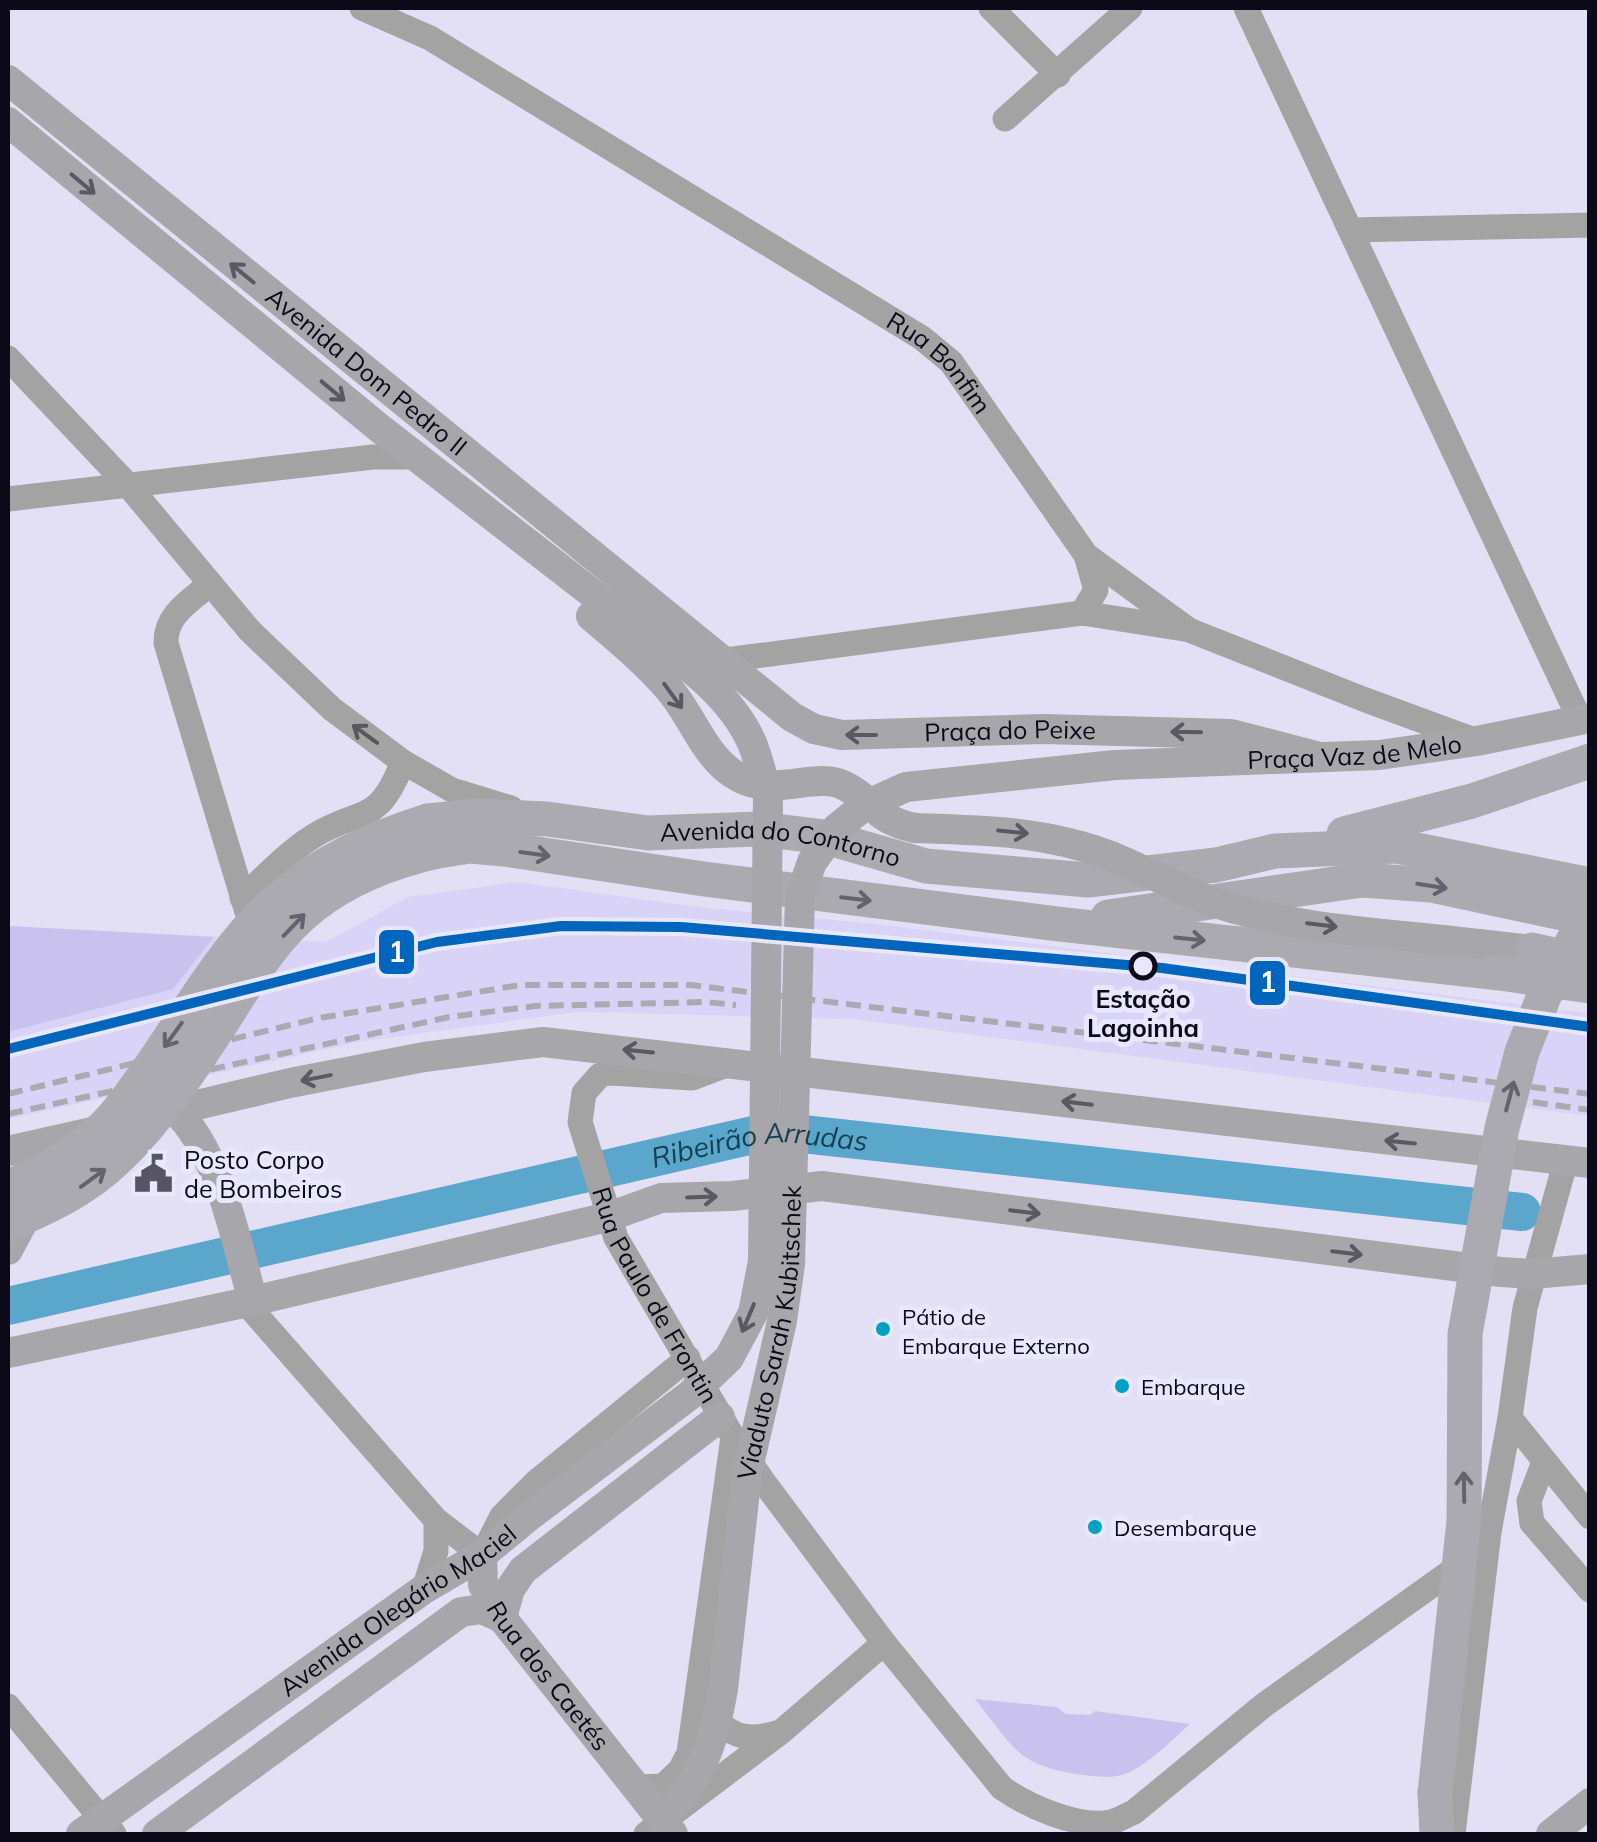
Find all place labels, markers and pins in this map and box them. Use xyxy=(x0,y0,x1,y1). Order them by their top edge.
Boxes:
marker: Estação Lagoinha xyxy=(1130,953,1156,979)
place label: Estação Lagoinha xyxy=(1087,983,1199,1043)
place label: Posto Corpo de Bombeiros xyxy=(184,1144,343,1204)
public building icon: Posto Corpo de Bombeiros xyxy=(133,1153,175,1195)
place label: Pátio de Embarque Externo xyxy=(902,1303,1090,1360)
marker: Pátio de Embarque Externo xyxy=(873,1319,893,1339)
place label: Embarque xyxy=(1141,1373,1245,1401)
marker: Embarque xyxy=(1112,1376,1132,1396)
place label: Desembarque xyxy=(1114,1514,1257,1542)
marker: Desembarque xyxy=(1085,1517,1105,1537)

